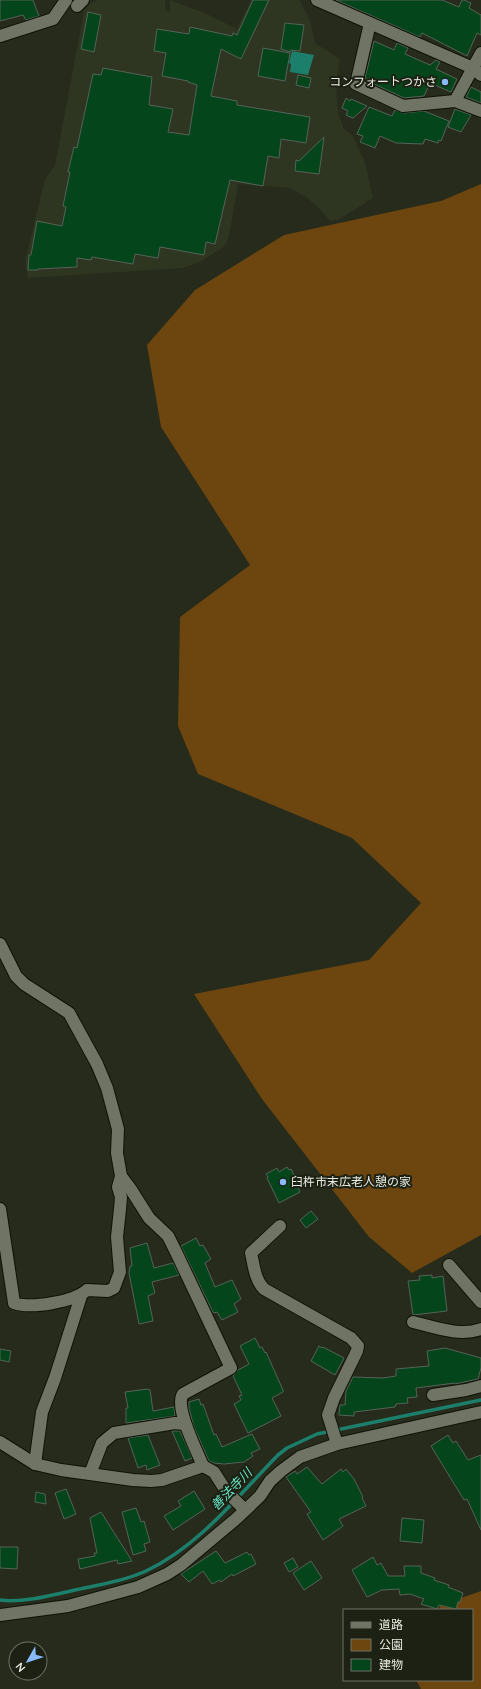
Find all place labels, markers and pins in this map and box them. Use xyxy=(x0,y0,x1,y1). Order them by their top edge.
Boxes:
place label: コンフォートつかさ xyxy=(329,74,437,89)
marker: コンフォートつかさ xyxy=(440,77,450,87)
place label: 臼杵市末広老人憩の家 xyxy=(291,1174,411,1189)
marker: 臼杵市末広老人憩の家 xyxy=(278,1177,288,1187)

